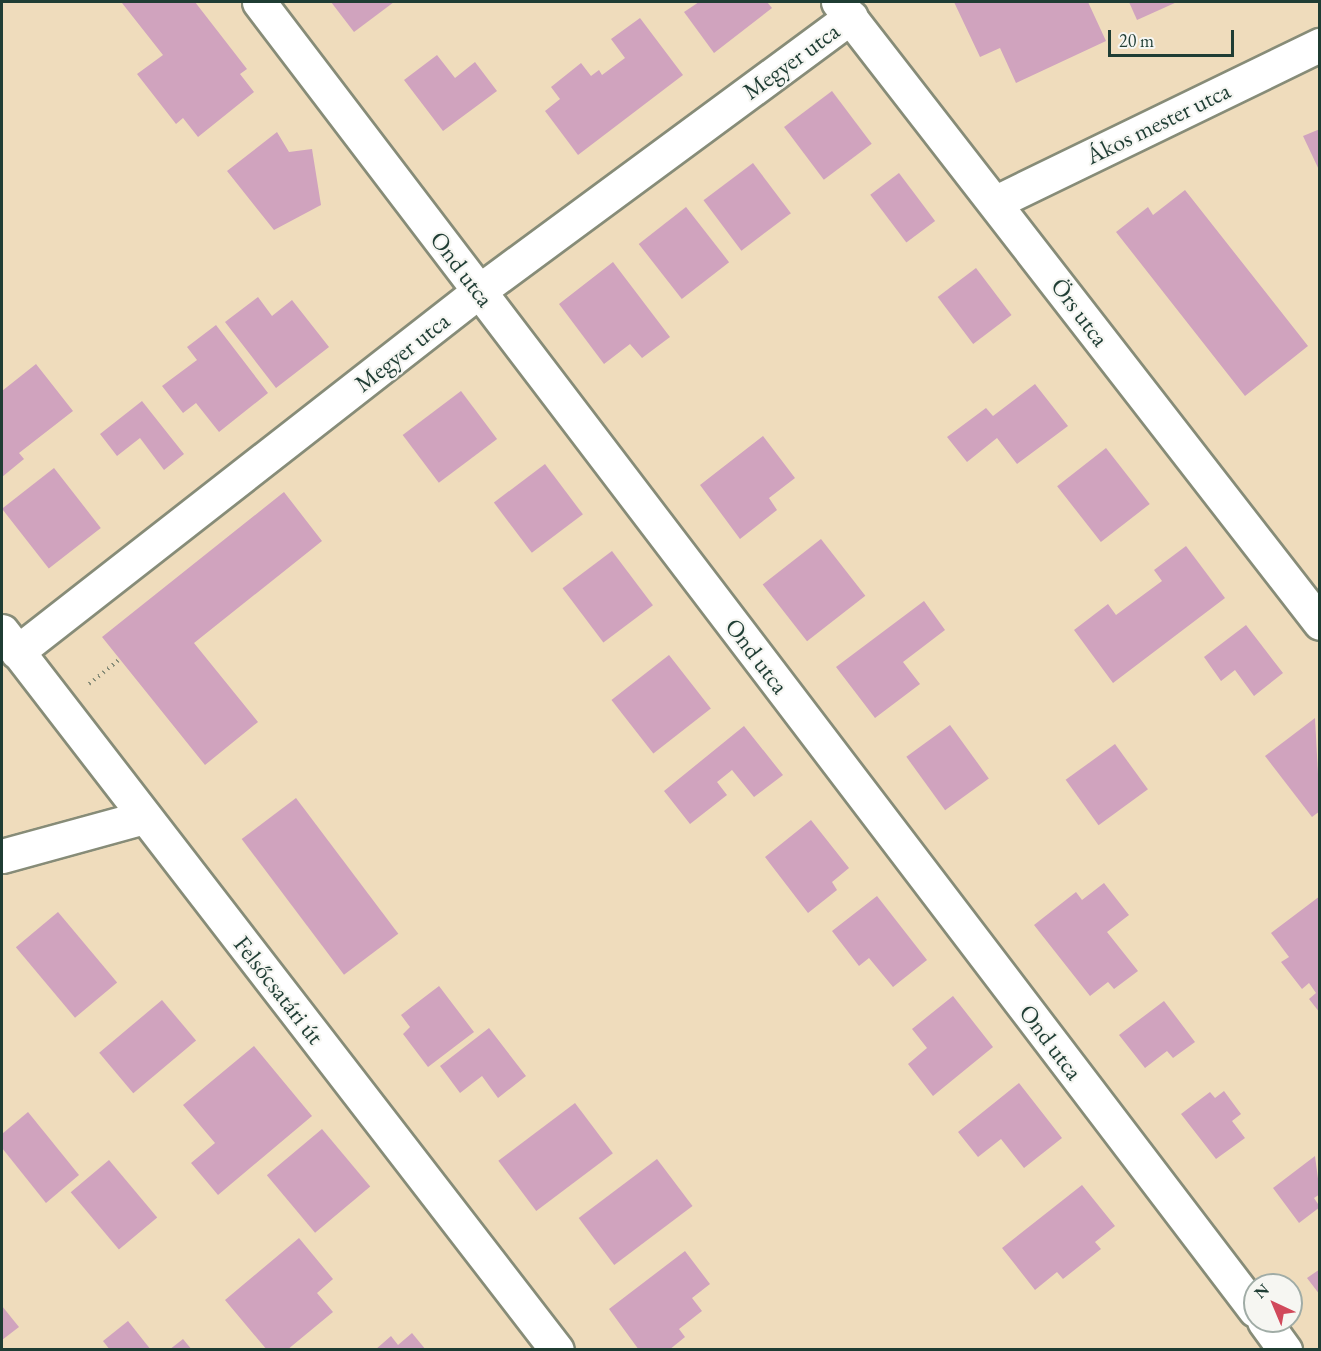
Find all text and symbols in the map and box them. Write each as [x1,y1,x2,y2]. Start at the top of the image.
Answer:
street label: Megyer utca [737,16,845,106]
scale bar [1111,18,1237,56]
text: 20 m [1119,29,1154,52]
street label: Ákos mester utca [1081,76,1235,170]
street label: Ond utca [424,226,500,312]
street label: Örs utca [1045,272,1115,352]
street label: Megyer utca [349,306,455,398]
street label: Ond utca [719,613,795,699]
street label: Felsőcsatári út [228,930,330,1050]
street label: Ond utca [1013,999,1089,1085]
north arrow [1243,1273,1303,1333]
text: N [1250,1279,1273,1303]

